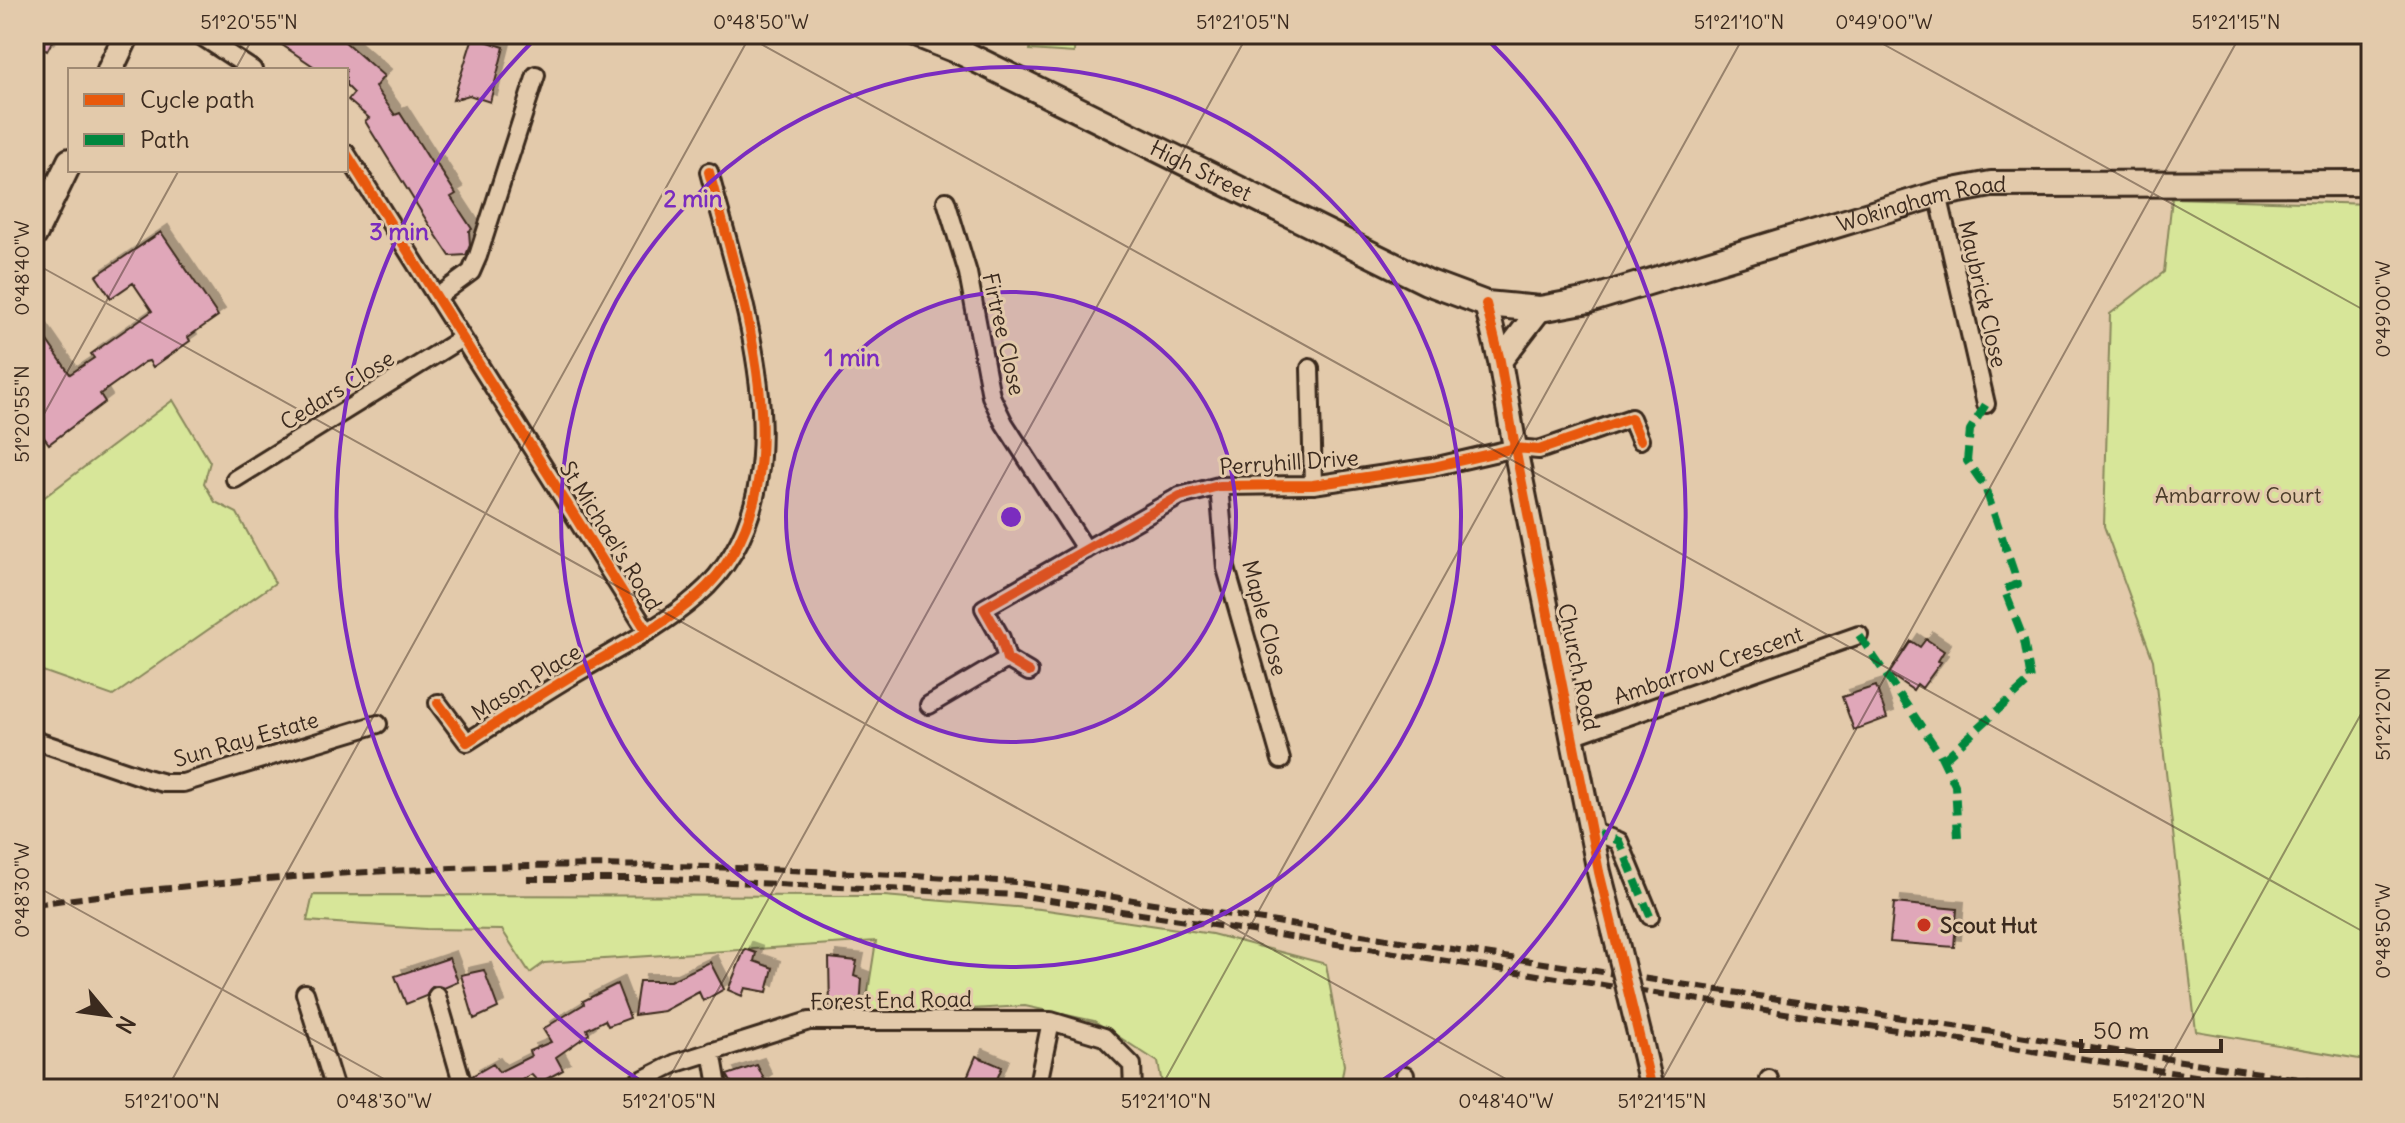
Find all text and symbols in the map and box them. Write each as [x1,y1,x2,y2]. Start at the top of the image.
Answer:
text: 51°20'55"N [200,9,298,34]
text: 0°48'50"W [713,9,809,34]
text: 51°21'05"N [1196,9,1290,34]
text: 51°21'10"N [1694,9,1784,34]
text: 0°49'00"W [1835,9,1933,34]
text: 51°21'15"N [2192,9,2280,34]
legend [68,68,348,172]
text: Cycle path [140,84,255,114]
text: Path [140,124,190,154]
street label: High Street [1146,134,1256,207]
street label: Wokingham Road [1833,170,2006,238]
text: 2 min [663,183,723,213]
text: 3 min [369,216,429,246]
street label: Maybrick Close [1952,218,2014,370]
text: 0°48'40"W [9,220,34,316]
text: 0°49'00"W [2370,260,2395,358]
street label: Firtree Close [976,270,1032,398]
text: 1 min [824,342,880,372]
street label: Cedars Close [275,344,399,436]
text: 51°20'55"N [9,365,34,463]
street label: Perryhill Drive [1218,443,1360,481]
street label: St Michael's Road [554,456,668,616]
park label: Ambarrow Court [2155,481,2321,509]
centre of rings [997,503,1025,531]
street label: Maple Close [1236,557,1294,679]
street label: Church Road [1552,601,1606,733]
street label: Ambarrow Crescent [1610,620,1806,710]
street label: Mason Place [466,637,586,727]
text: 51°21'20"N [2370,667,2395,761]
street label: Sun Ray Estate [170,705,322,773]
text: 0°48'30"W [9,842,34,938]
text: 0°48'50"W [2370,883,2395,979]
place label: Scout Hut [1940,911,2038,939]
marker: Scout Hut [1915,916,1933,934]
north arrow [68,975,148,1055]
street label: Forest End Road [810,985,972,1015]
scale bar [2081,1003,2221,1053]
text: N [110,1011,141,1038]
text: 50 m [2093,1015,2149,1045]
text: 51°21'00"N [124,1088,220,1113]
text: 0°48'30"W [336,1088,432,1113]
text: 51°21'05"N [622,1088,716,1113]
text: 51°21'10"N [1121,1088,1211,1113]
text: 0°48'40"W [1458,1088,1554,1113]
text: 51°21'15"N [1618,1088,1706,1113]
text: 51°21'20"N [2112,1088,2206,1113]

